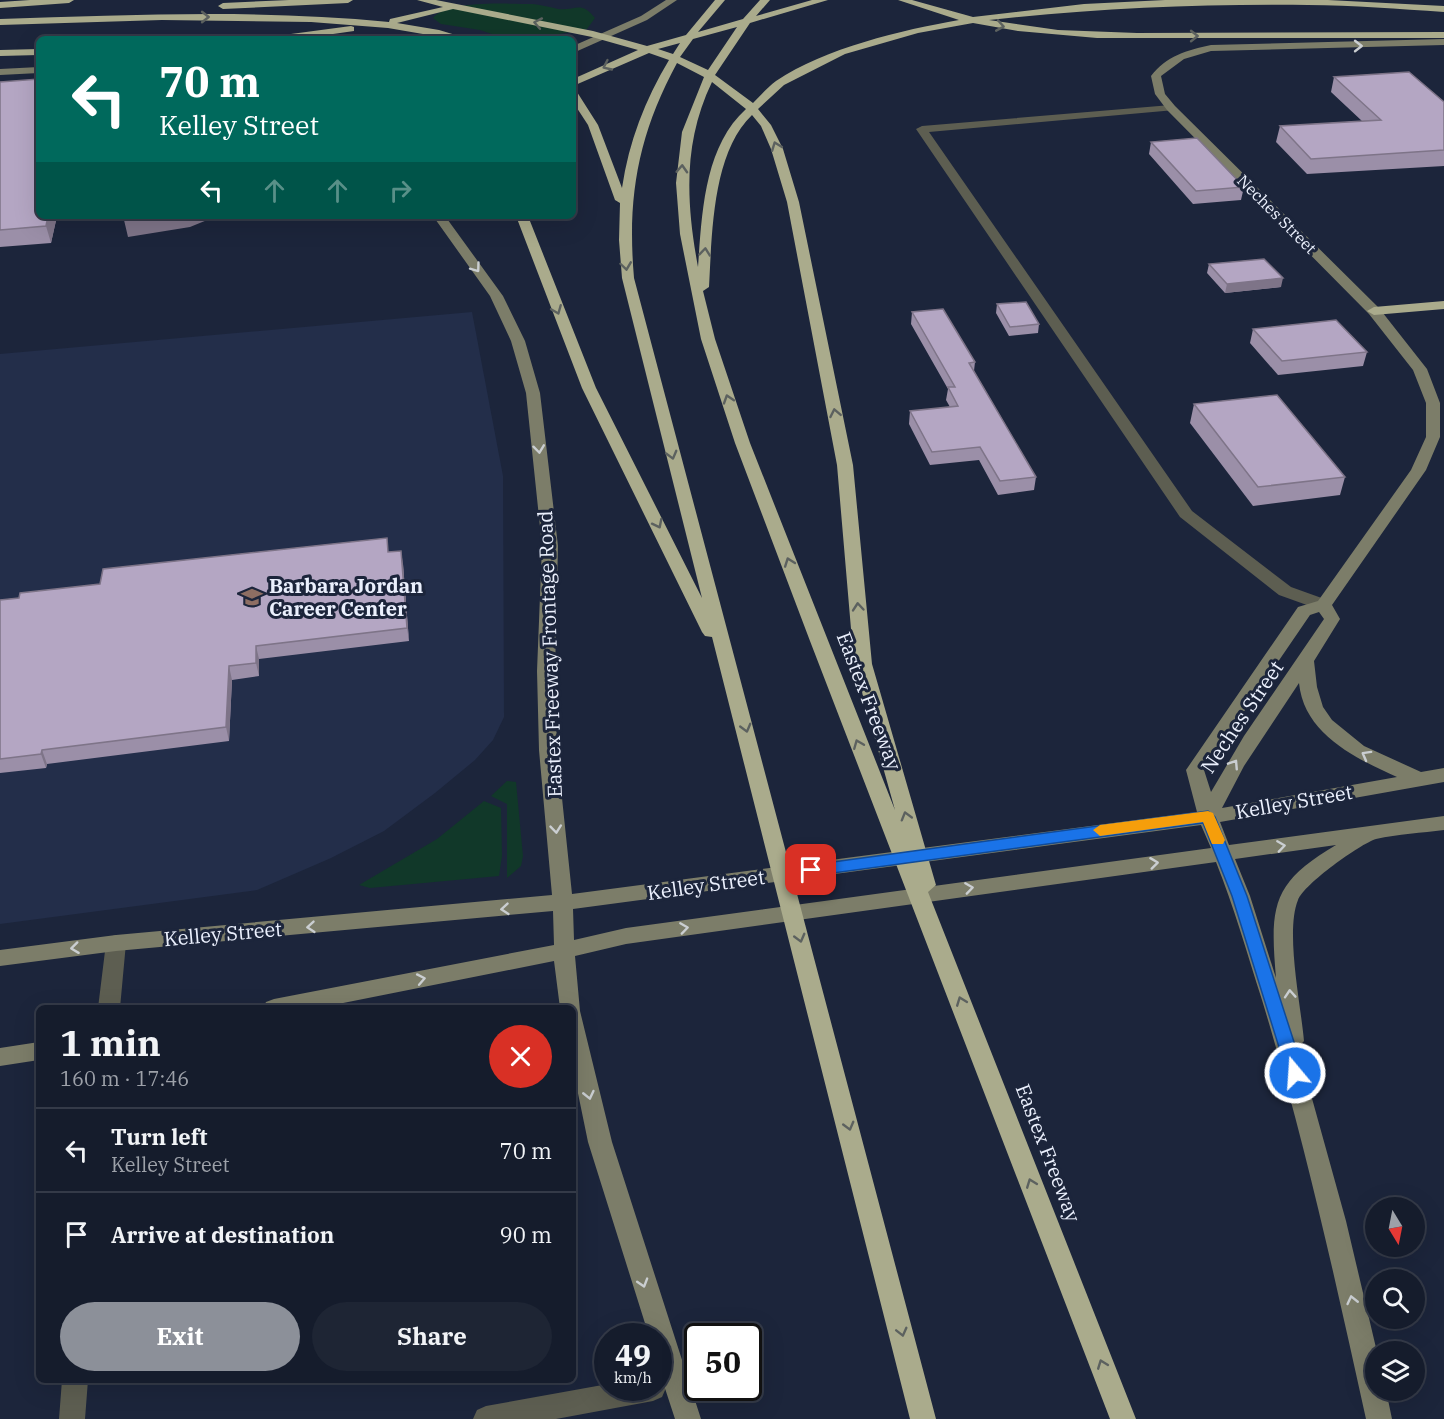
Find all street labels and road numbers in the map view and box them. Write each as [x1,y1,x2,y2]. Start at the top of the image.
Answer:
street label: Neches Street [1233,170,1321,258]
street label: Eastex Freeway Frontage Road [531,510,568,798]
street label: Eastex Freeway [831,628,908,774]
street label: Neches Street [1194,655,1289,778]
street label: Kelley Street [1233,778,1355,825]
street label: Kelley Street [645,863,766,906]
street label: Kelley Street [163,915,283,952]
street label: Eastex Freeway [1010,1080,1087,1226]

